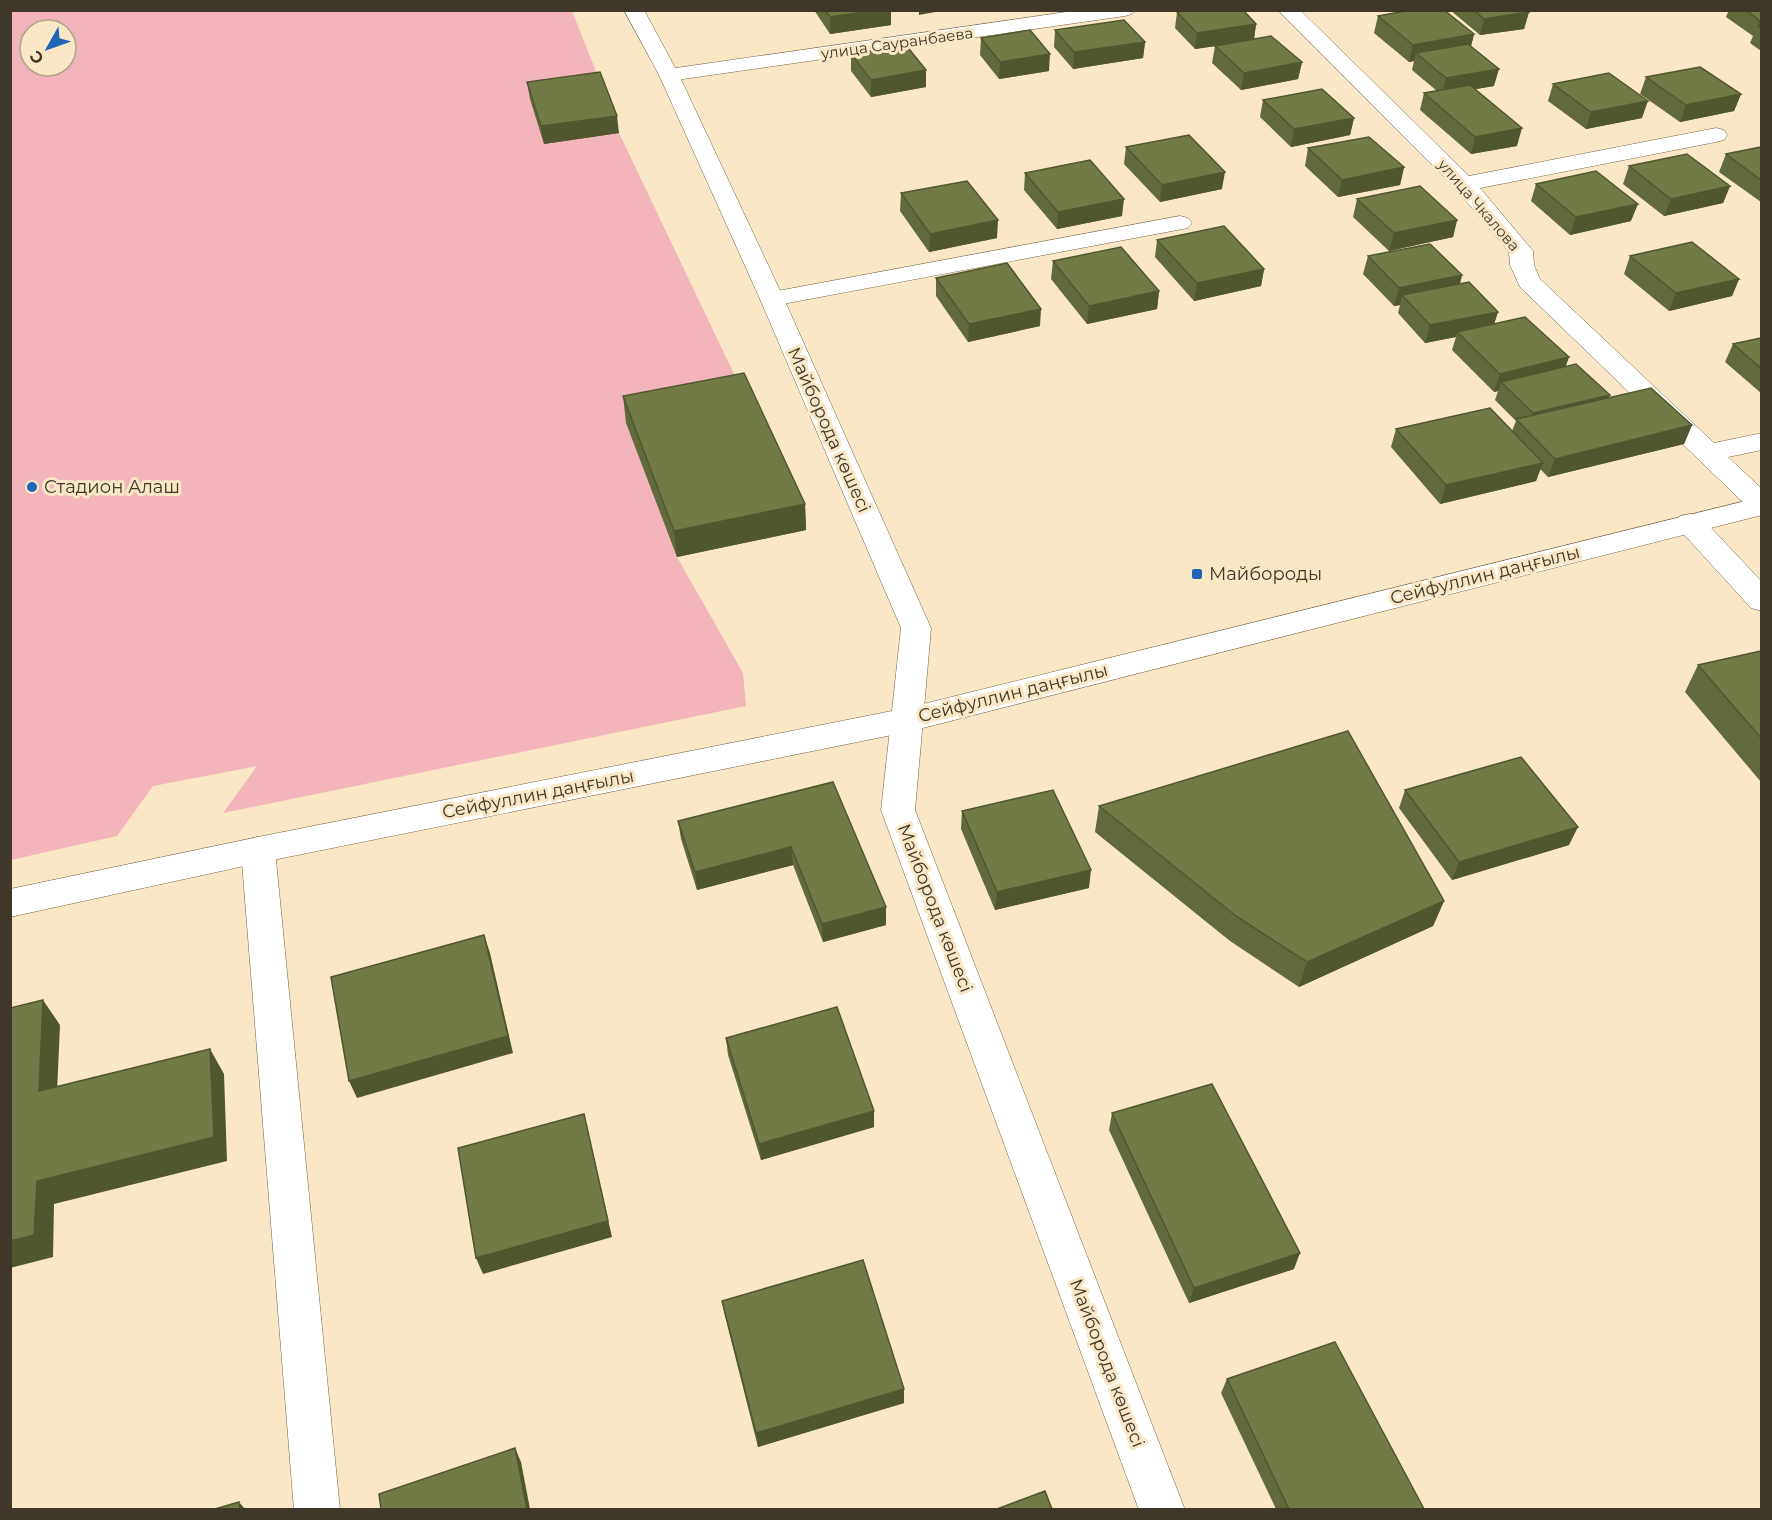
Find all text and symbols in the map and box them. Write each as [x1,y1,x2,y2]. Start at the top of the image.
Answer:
north arrow [18,18,78,78]
street label: улица Сауранбаева [819,23,974,63]
text: С [26,46,48,68]
street label: улица Чкалова [1433,154,1524,255]
street label: Майборода көшесі [783,344,875,516]
place label: Стадион Алаш [44,476,180,498]
marker: Стадион Алаш [25,480,39,494]
street label: Сейфуллин даңғылы [1388,541,1582,609]
place label: Майбороды [1209,563,1322,585]
marker: Майбороды [1190,567,1204,581]
street label: Сейфуллин даңғылы [916,659,1110,727]
street label: Сейфуллин даңғылы [440,765,636,823]
street label: Майборода көшесі [893,821,977,995]
street label: Майборода көшесі [1065,1276,1149,1450]

